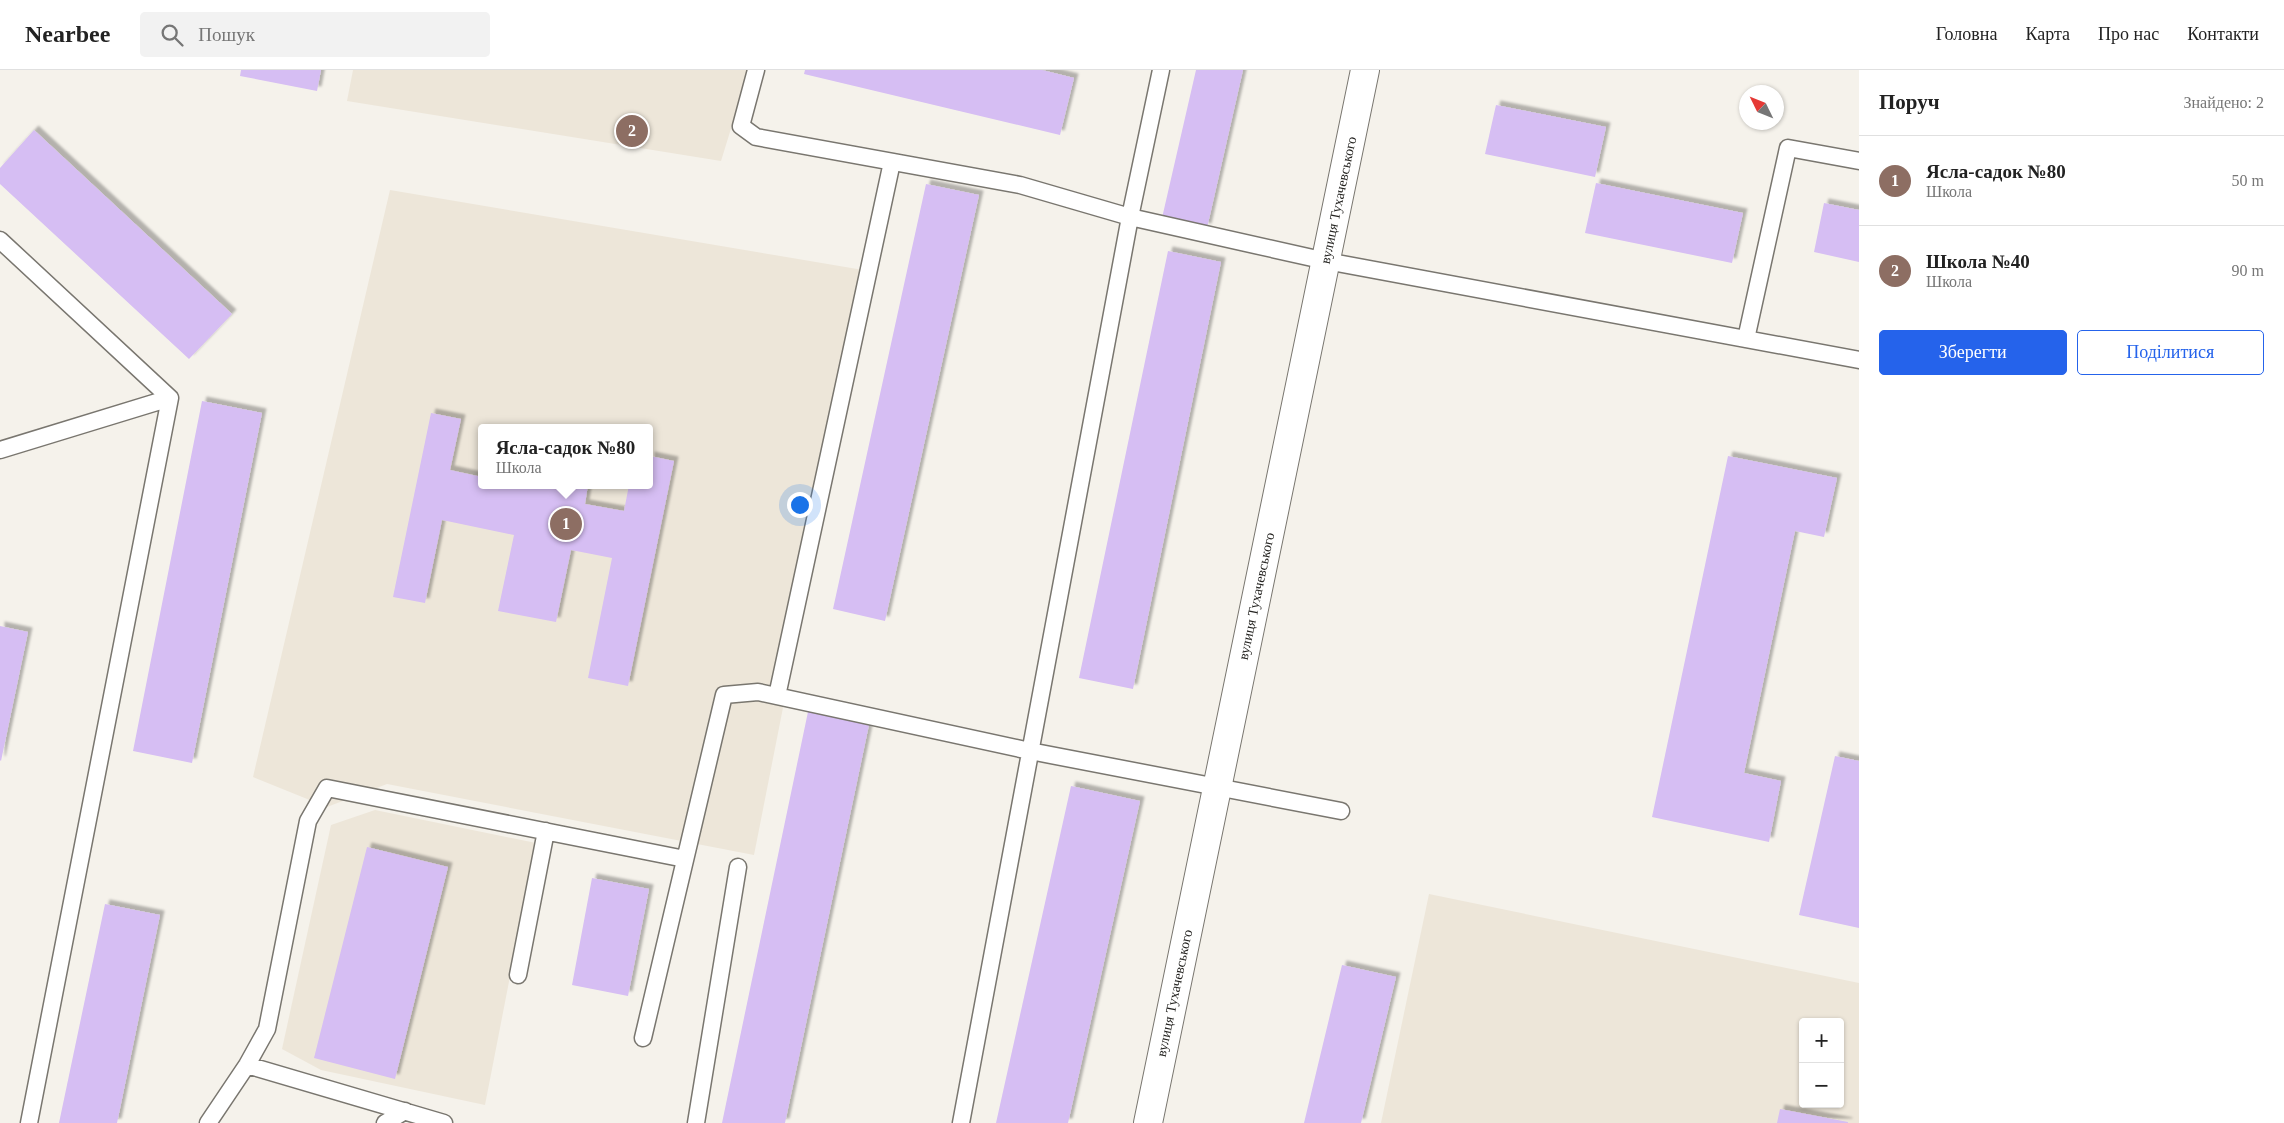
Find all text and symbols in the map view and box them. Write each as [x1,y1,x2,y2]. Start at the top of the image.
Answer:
search box [140,12,490,57]
text: Nearbee [25,21,110,47]
icon: search [158,21,186,49]
text: Пошук [198,24,255,45]
text: Головна [1936,24,1997,44]
text: Карта [2025,24,2070,44]
text: Про нас [2098,24,2159,44]
text: Контакти [2187,24,2259,44]
north arrow [1739,85,1784,130]
text: Поруч [1879,90,1940,114]
text: Знайдено: 2 [2184,94,2264,111]
pin: 2 [616,112,648,150]
street label: вулиця Тухачевського [1318,135,1359,265]
text: Ясла-садок №80 [1926,161,2066,182]
text: 1 [1891,172,1899,189]
text: 50 m [2232,172,2264,189]
text: Школа [1926,183,1972,200]
text: Школа №40 [1926,251,2030,272]
text: 2 [1891,262,1899,279]
text: 90 m [2232,262,2264,279]
text: Школа [1926,273,1972,290]
button: Зберегти [1879,330,2067,375]
button: Поділитися [2077,330,2264,375]
popup [478,424,653,489]
text: Ясла-садок №80 [496,437,635,458]
text: Школа [496,459,542,476]
your location [787,492,813,518]
pin: 1 [550,505,582,543]
street label: вулиця Тухачевського [1236,531,1277,661]
street label: вулиця Тухачевського [1154,928,1195,1058]
map controls [1799,1018,1844,1108]
button: + [1799,1018,1844,1063]
button: − [1799,1063,1844,1108]

